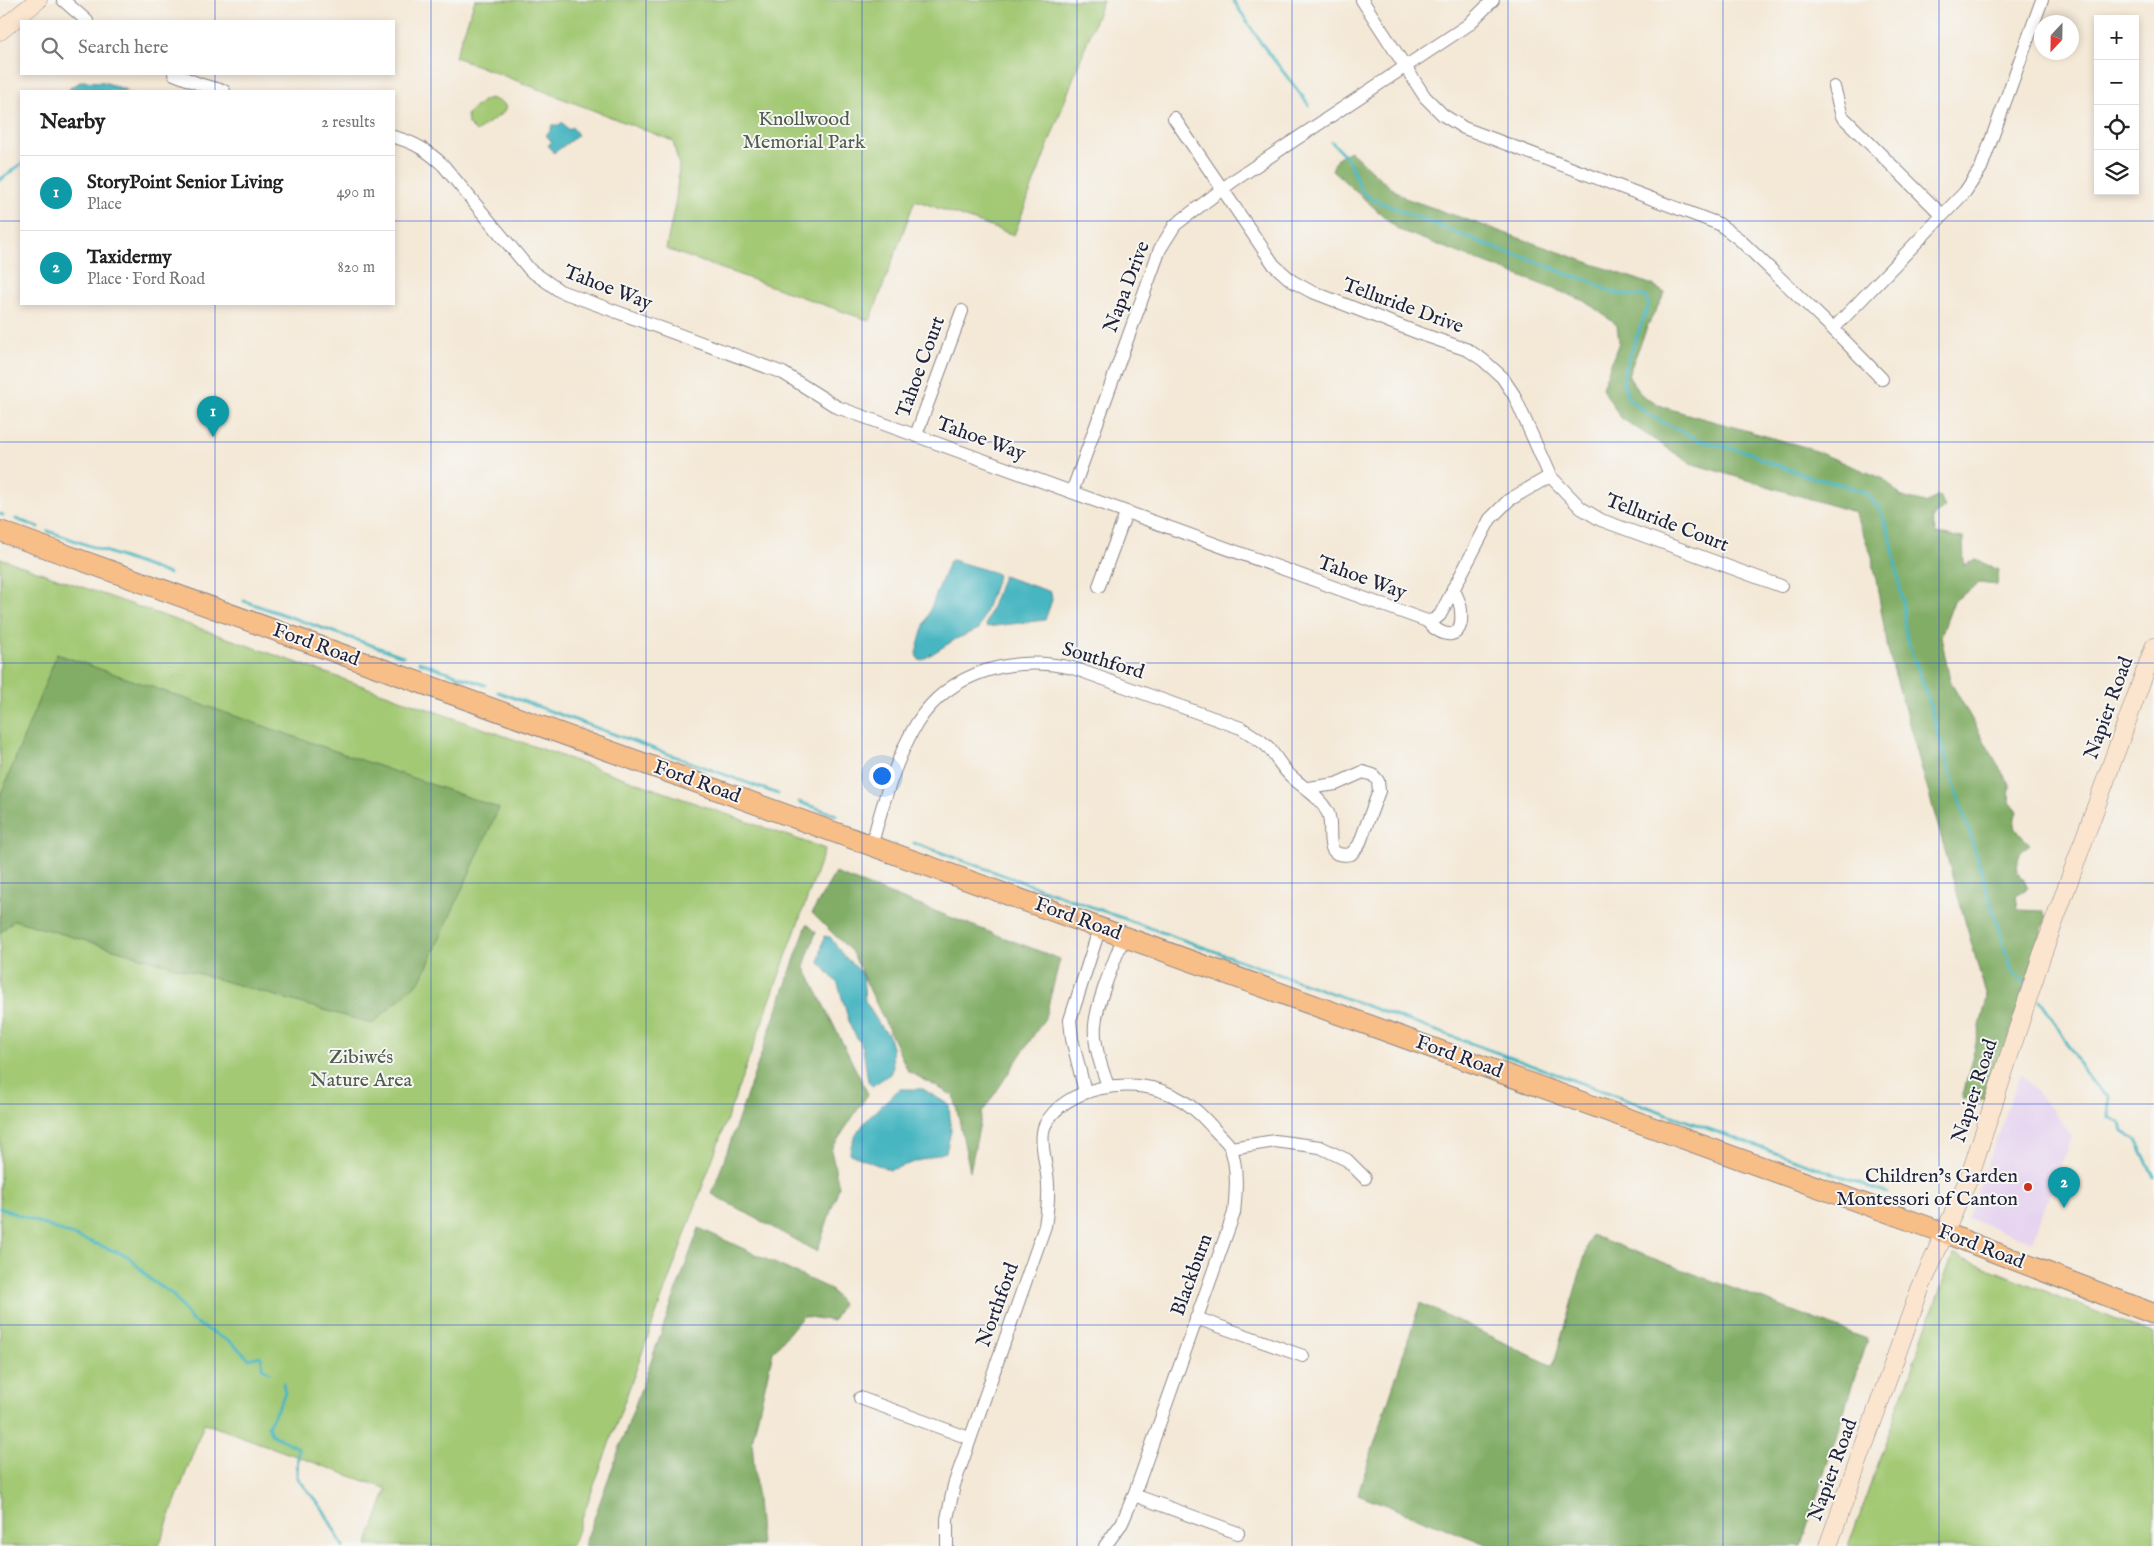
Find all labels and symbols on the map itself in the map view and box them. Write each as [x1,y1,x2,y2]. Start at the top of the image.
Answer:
north arrow [2034,15,2079,60]
park label: Knollwood Memorial Park [742,107,866,155]
street label: Napa Drive [1098,238,1156,336]
street label: Tahoe Way [560,260,656,316]
street label: Telluride Drive [1339,273,1467,339]
street label: Tahoe Court [891,313,951,421]
pin: 1 [197,396,229,437]
street label: Tahoe Way [933,411,1029,467]
street label: Telluride Court [1602,488,1732,558]
street label: Tahoe Way [1314,550,1410,606]
street label: Ford Road [269,618,363,672]
street label: Southford [1059,637,1147,685]
street label: Napier Road [2079,653,2139,763]
street label: Ford Road [650,755,744,809]
your location [869,763,895,789]
street label: Ford Road [1031,892,1125,946]
street label: Ford Road [1412,1030,1506,1084]
street label: Napier Road [1946,1036,2004,1146]
park label: Zibiwés Nature Area [310,1045,412,1093]
place label: Children’s Garden Montessori of Canton [1836,1164,2018,1212]
pin: 2 [2048,1167,2080,1208]
marker: Children’s Garden Montessori of Canton [2022,1181,2034,1193]
street label: Ford Road [1934,1219,2028,1275]
street label: Blackburn [1166,1230,1219,1319]
street label: Northford [971,1259,1025,1351]
street label: Napier Road [1803,1415,1863,1525]

